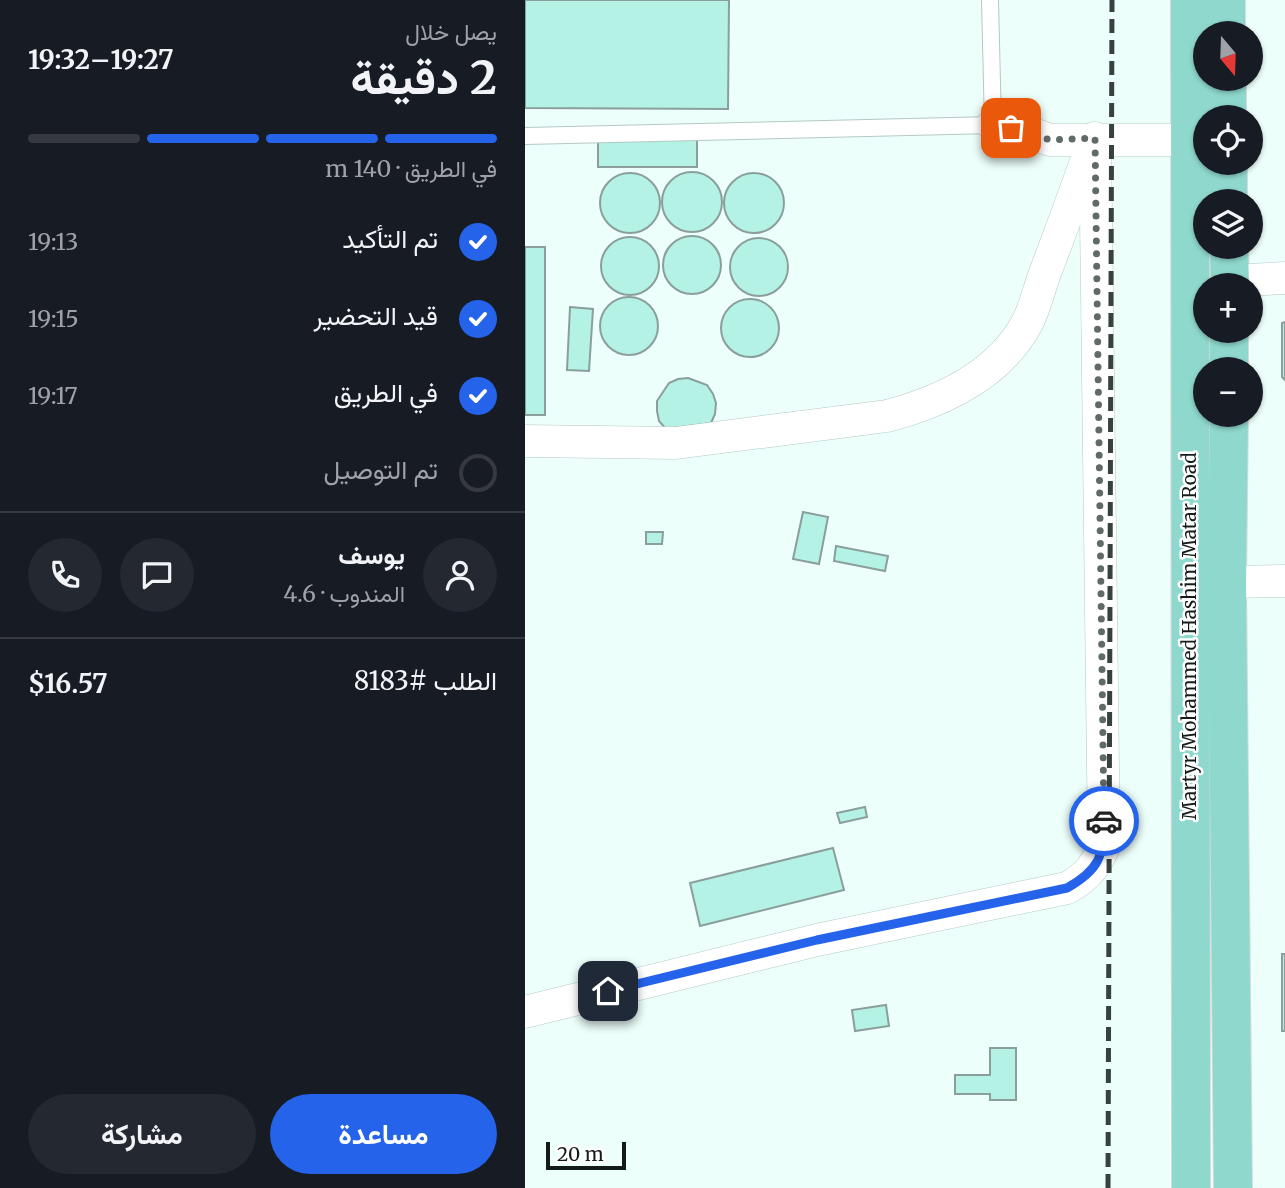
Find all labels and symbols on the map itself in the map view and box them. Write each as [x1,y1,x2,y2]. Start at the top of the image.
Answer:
north arrow [1193,21,1263,91]
pin [981,98,1041,158]
street label: Martyr Mohammed Hashim Matar Road [1177,452,1201,820]
courier [1069,786,1139,856]
pin [578,961,638,1021]
scale bar [546,1139,627,1171]

